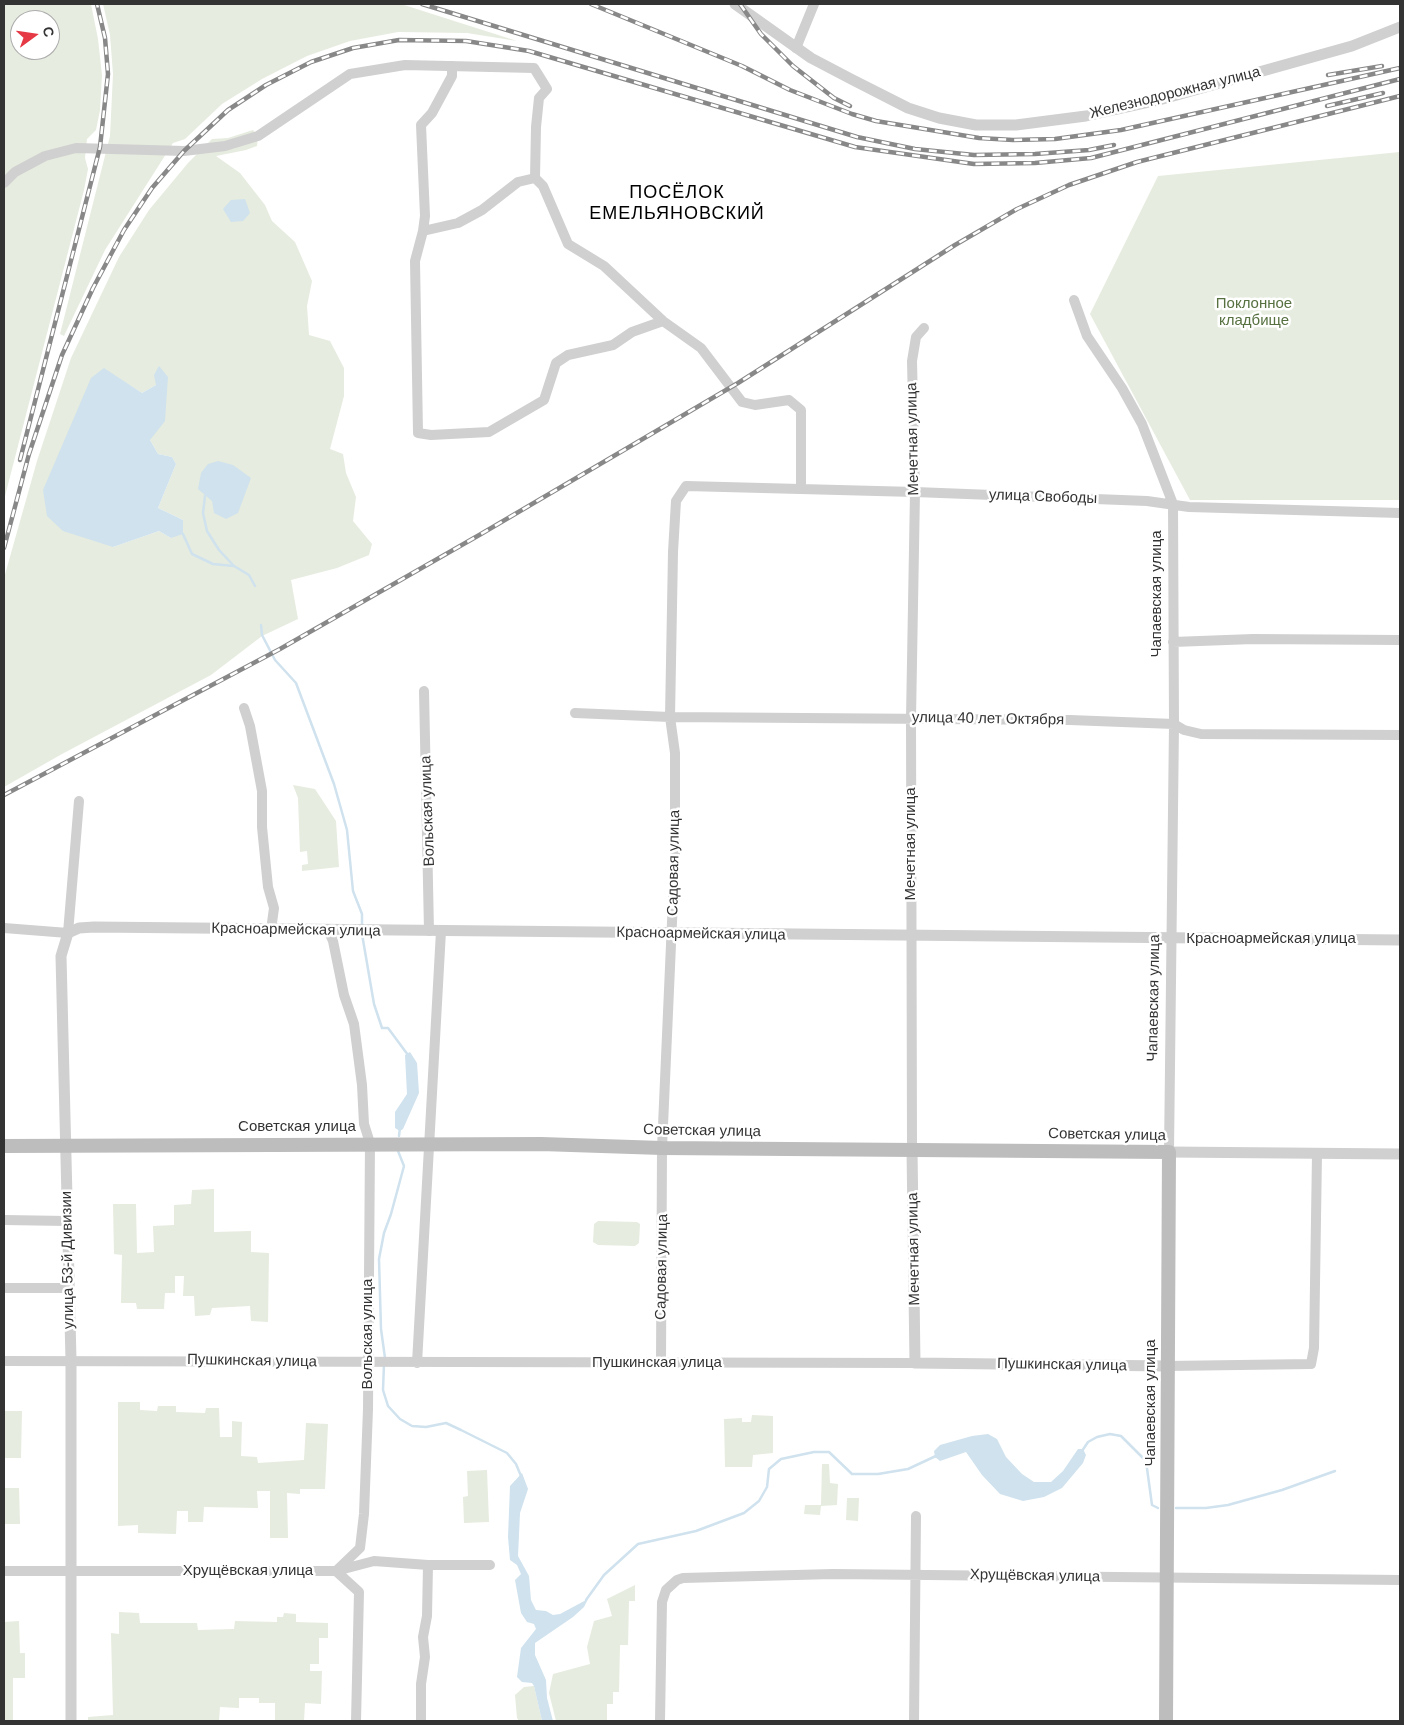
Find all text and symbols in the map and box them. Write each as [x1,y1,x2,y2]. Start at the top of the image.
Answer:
north arrow [10,10,60,60]
text: С [40,25,58,38]
street label: Железнодорожная улица [1088,63,1262,123]
district label: ПОСЁЛОК ЕМЕЛЬЯНОВСКИЙ [588,182,766,224]
park label: Поклонное кладбище [1216,295,1292,330]
street label: Мечетная улица [903,382,923,496]
street label: улица Свободы [988,486,1098,508]
street label: Чапаевская улица [1148,530,1166,658]
street label: улица 40 лет Октября [912,709,1064,729]
street label: Вольская улица [417,755,439,867]
street label: Мечетная улица [902,787,920,901]
street label: Садовая улица [664,810,684,916]
street label: Красноармейская улица [211,920,381,940]
street label: Красноармейская улица [616,924,786,944]
street label: Красноармейская улица [1186,930,1356,948]
street label: Чапаевская улица [1144,934,1164,1062]
street label: Советская улица [238,1118,356,1136]
street label: Советская улица [643,1121,761,1141]
street label: Советская улица [1048,1125,1166,1145]
street label: улица 53-й Дивизии [58,1191,78,1329]
street label: Мечетная улица [904,1192,924,1306]
street label: Садовая улица [652,1214,672,1320]
street label: Вольская улица [359,1279,377,1389]
street label: Чапаевская улица [1142,1339,1160,1467]
street label: Пушкинская улица [187,1351,317,1371]
street label: Пушкинская улица [592,1354,722,1372]
street label: Пушкинская улица [997,1355,1127,1375]
street label: Хрущёвская улица [183,1562,313,1580]
street label: Хрущёвская улица [970,1566,1100,1586]

